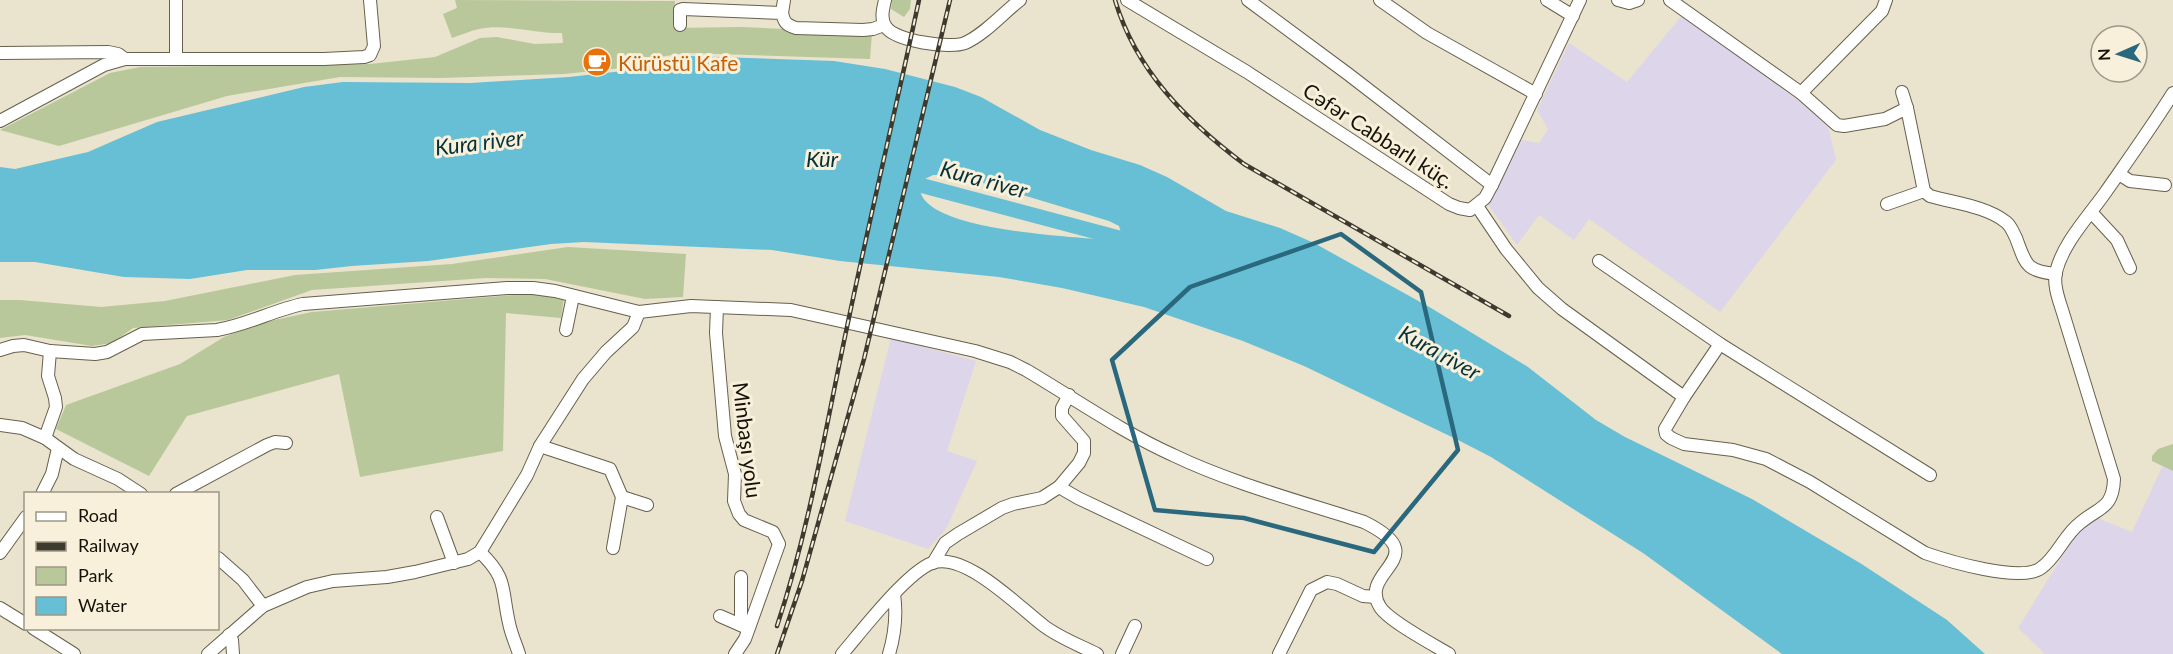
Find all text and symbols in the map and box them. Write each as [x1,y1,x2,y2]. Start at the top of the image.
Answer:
north arrow [2089,24,2149,84]
cafe icon: Kürüstü Kafe [581,46,613,78]
text: N [2094,48,2113,61]
place label: Kürüstü Kafe [618,50,738,75]
street label: Cəfər Cabbarlı küç. [1299,77,1459,193]
water label: Kura river [433,123,525,161]
water label: Kür [806,145,839,172]
water label: Kura river [938,154,1031,204]
water label: Kura river [1395,319,1486,386]
street label: Minbaşı yolu [728,381,768,499]
legend [24,492,219,630]
text: Road [78,504,118,526]
text: Railway [78,534,139,556]
text: Park [78,564,114,586]
text: Water [78,594,127,616]

